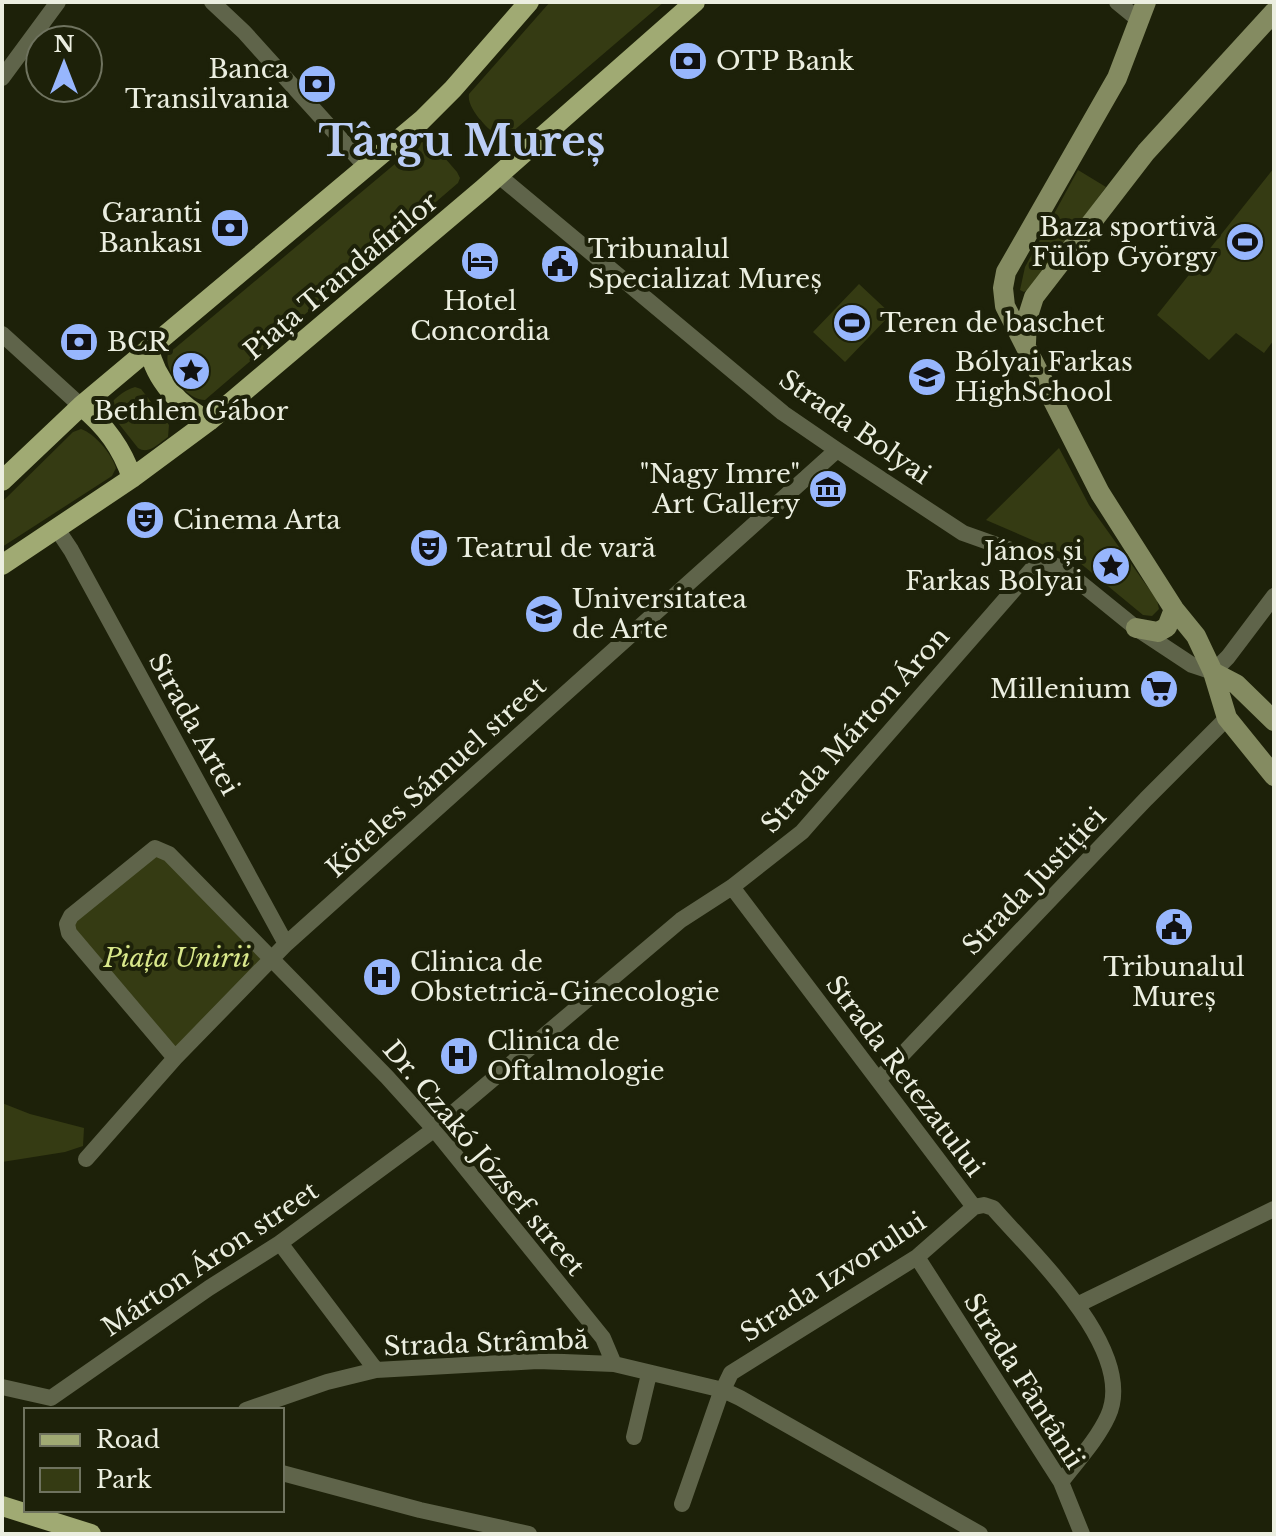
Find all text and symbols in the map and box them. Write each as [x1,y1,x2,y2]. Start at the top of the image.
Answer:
north arrow [24,24,104,104]
text: N [54,31,75,58]
bank icon: OTP Bank [667,40,709,82]
place label: OTP Bank [716,45,854,77]
place label: Banca Transilvania [125,53,290,115]
bank icon: Banca Transilvania [296,63,338,105]
district label: Târgu Mureș [319,115,605,167]
street label: Piața Trandafirilor [237,185,445,367]
place label: Garanti Bankası [99,197,202,259]
bank icon: Garanti Bankası [209,207,251,249]
place label: Baza sportivă Fülöp György [1032,211,1218,273]
sports icon: Baza sportivă Fülöp György [1224,221,1266,263]
place label: Tribunalul Specializat Mureș [588,233,822,295]
hotel icon: Hotel Concordia [459,240,501,282]
public building icon: Tribunalul Specializat Mureș [539,243,581,285]
place label: Hotel Concordia [410,285,550,347]
sports icon: Teren de baschet [831,302,873,344]
place label: Teren de baschet [880,307,1105,339]
bank icon: BCR [58,321,100,363]
place label: BCR [107,326,170,358]
place label: Bólyai Farkas HighSchool [955,346,1133,408]
place icon: Bethlen Gábor [170,350,212,392]
school or university icon: Bólyai Farkas HighSchool [906,356,948,398]
street label: Strada Bolyai [773,363,937,491]
place label: Bethlen Gábor [94,395,289,427]
place label: "Nagy Imre" Art Gallery [640,458,800,520]
museum icon: "Nagy Imre" Art Gallery [807,468,849,510]
theatre icon: Cinema Arta [124,499,166,541]
place label: Cinema Arta [173,504,341,536]
theatre icon: Teatrul de vară [408,527,450,569]
place label: Teatrul de vară [457,532,657,564]
place label: János și Farkas Bolyai [905,535,1083,597]
place icon: János și Farkas Bolyai [1090,545,1132,587]
place label: Universitatea de Arte [572,583,747,645]
school or university icon: Universitatea de Arte [523,593,565,635]
street label: Strada Márton Áron [754,620,956,839]
street label: Strada Artei [142,647,246,801]
supermarket icon: Millenium [1138,668,1180,710]
street label: Köteles Sámuel street [320,670,553,884]
place label: Millenium [990,673,1131,705]
street label: Strada Justiției [956,801,1112,961]
public building icon: Tribunalul Mureș [1153,906,1195,948]
park label: Piața Unirii [102,942,251,974]
place label: Clinica de Obstetrică-Ginecologie [410,946,720,1008]
place label: Tribunalul Mureș [1103,951,1245,1013]
hospital icon: Clinica de Obstetrică-Ginecologie [361,956,403,998]
street label: Strada Retezatului [819,969,991,1183]
place label: Clinica de Oftalmologie [487,1025,665,1087]
street label: Dr. Czakó József street [376,1034,592,1282]
hospital icon: Clinica de Oftalmologie [438,1035,480,1077]
street label: Márton Áron street [96,1175,324,1343]
street label: Strada Izvorului [734,1205,932,1349]
street label: Strada Fântânii [957,1287,1091,1475]
street label: Strada Strâmbă [383,1323,590,1363]
legend [24,1408,284,1512]
text: Road [96,1425,160,1454]
text: Park [96,1465,152,1494]

